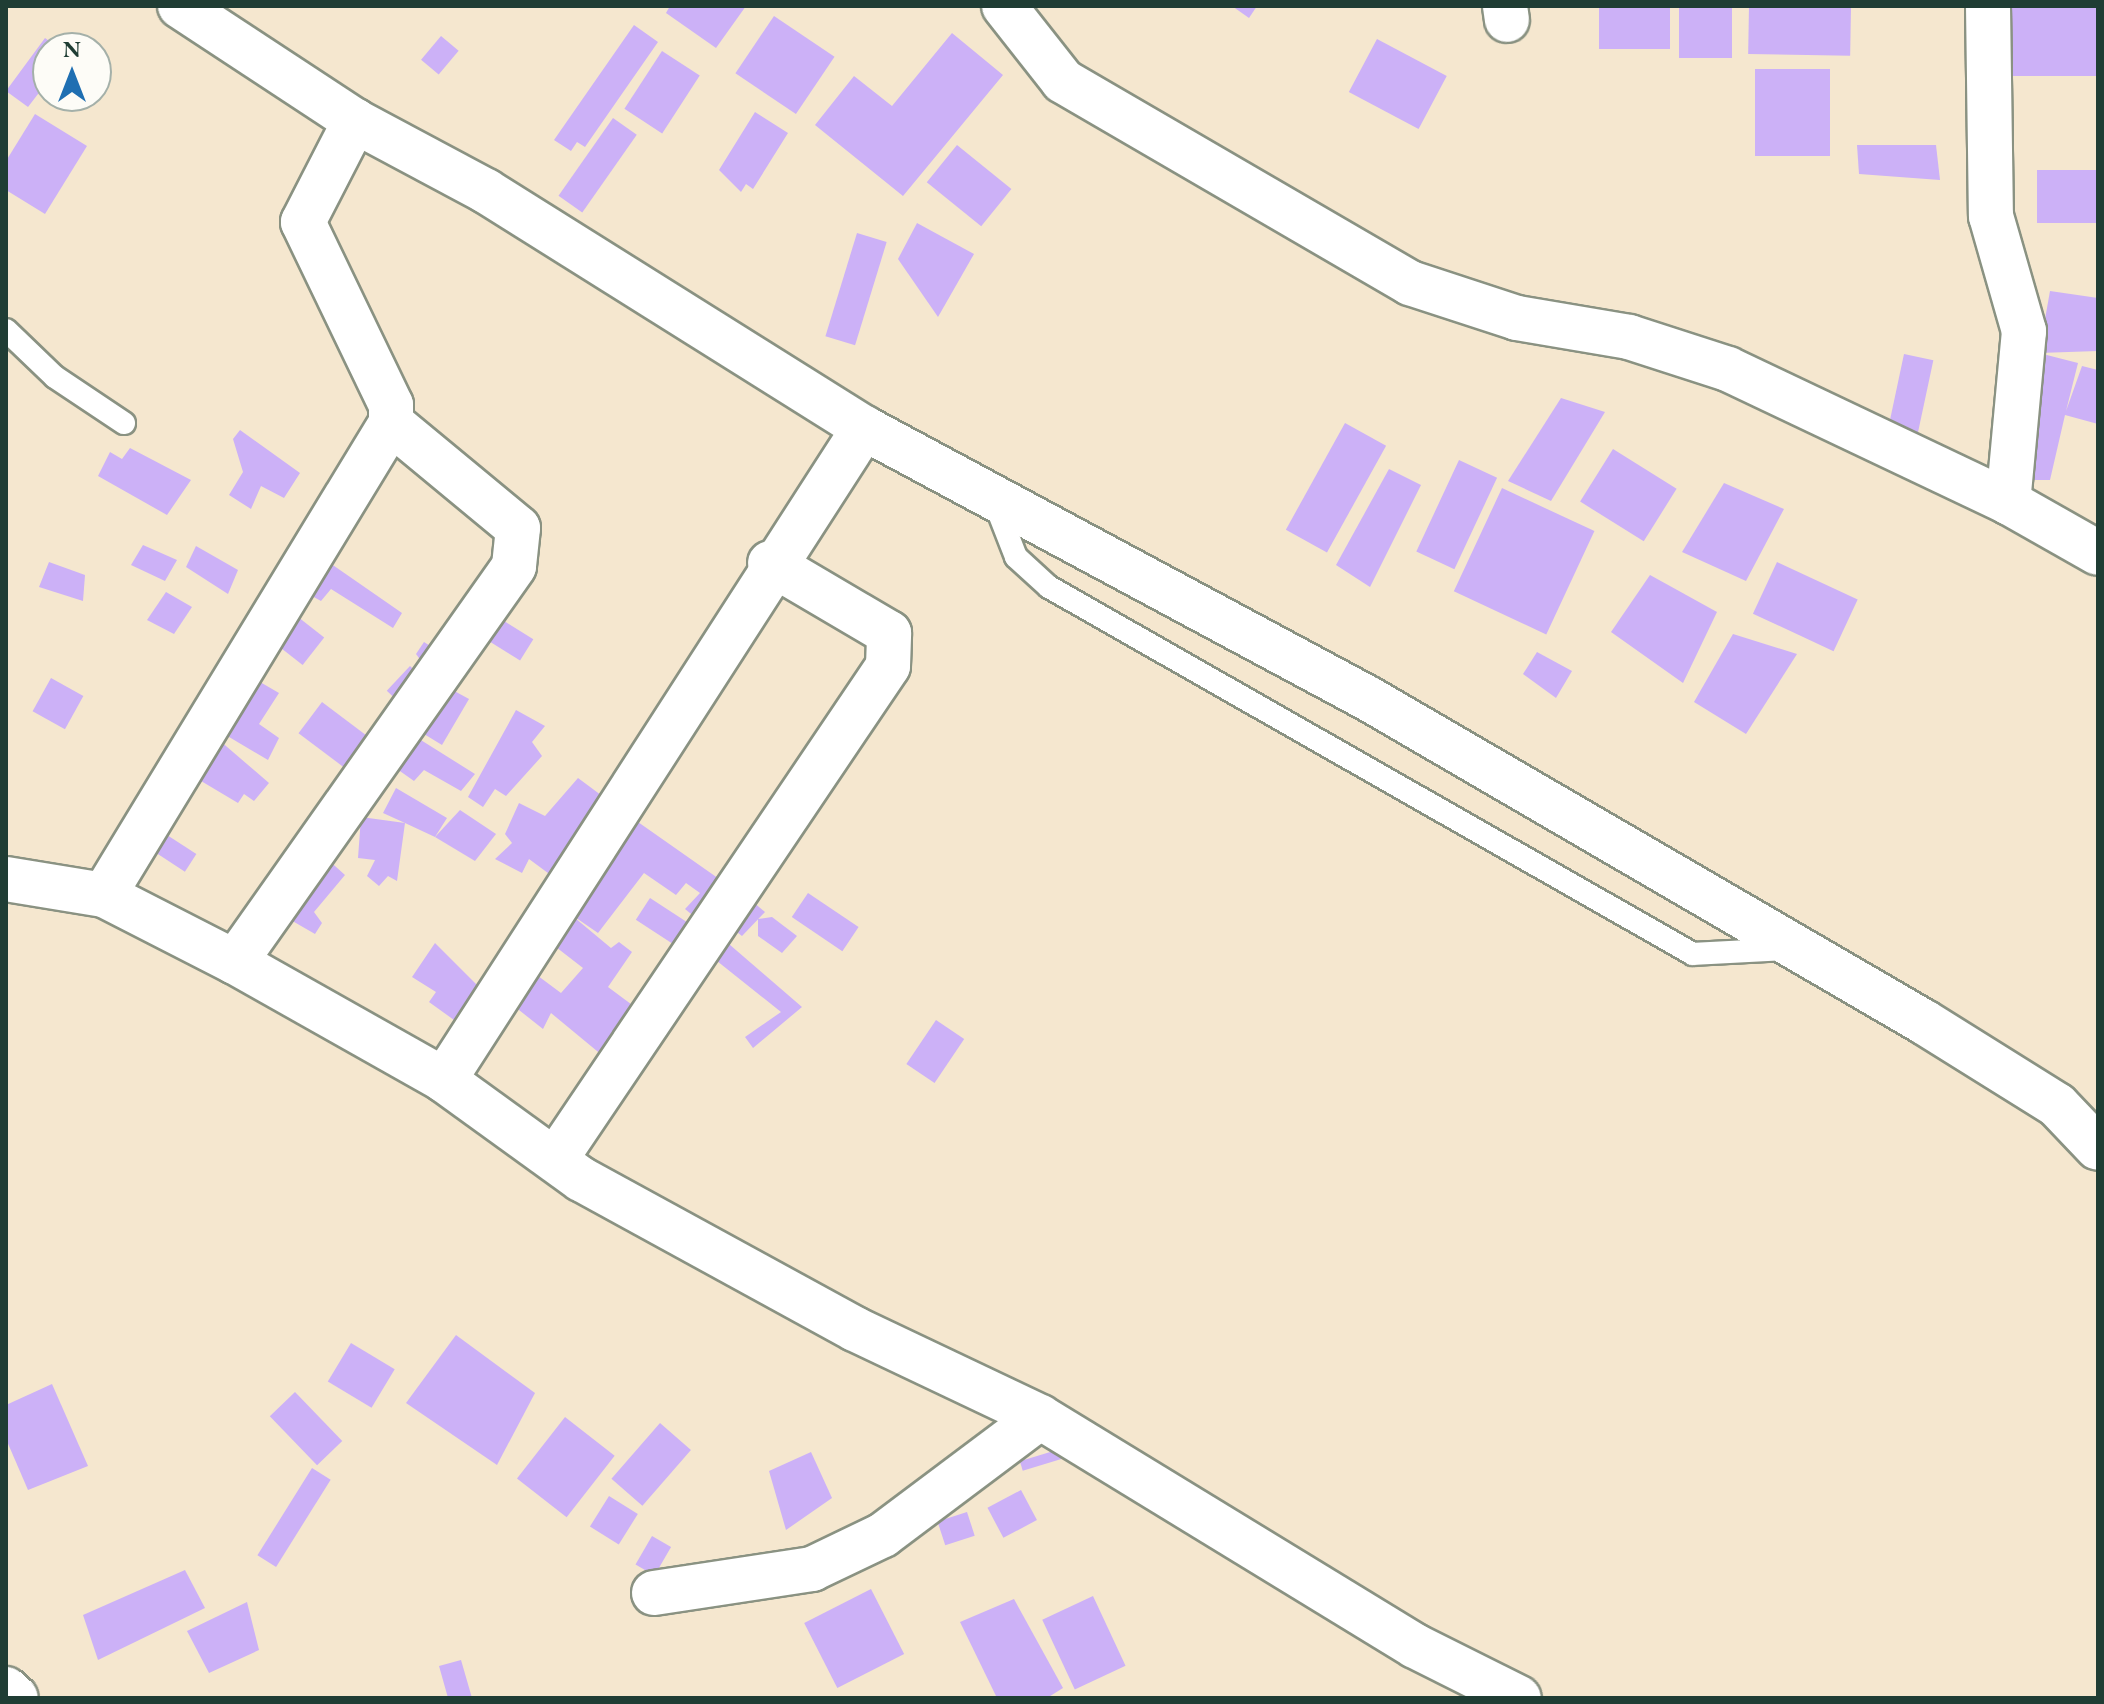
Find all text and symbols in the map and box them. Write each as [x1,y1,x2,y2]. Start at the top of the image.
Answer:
north arrow [32,32,112,112]
text: N [63,35,81,64]

